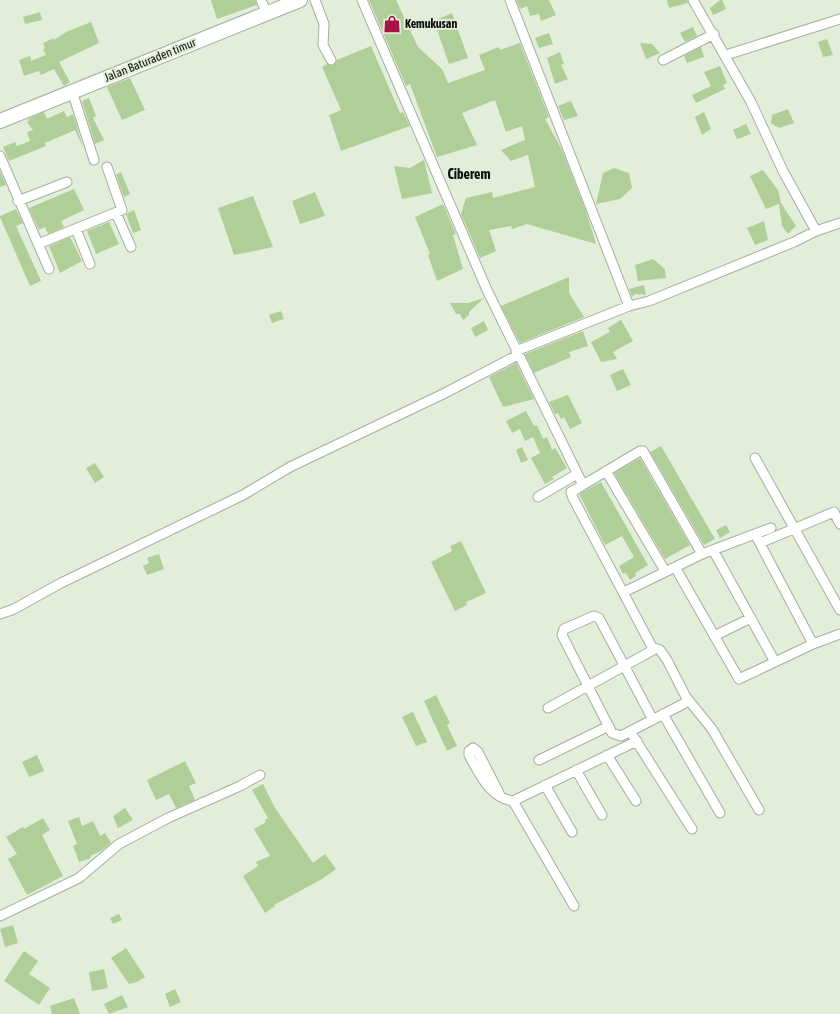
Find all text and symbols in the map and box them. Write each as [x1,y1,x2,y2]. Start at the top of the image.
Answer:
shop icon: Kemukusan [382,14,402,34]
place label: Kemukusan [405,17,457,31]
street label: Jalan Baturaden timur [102,35,198,85]
district label: Ciberem [447,166,491,182]

